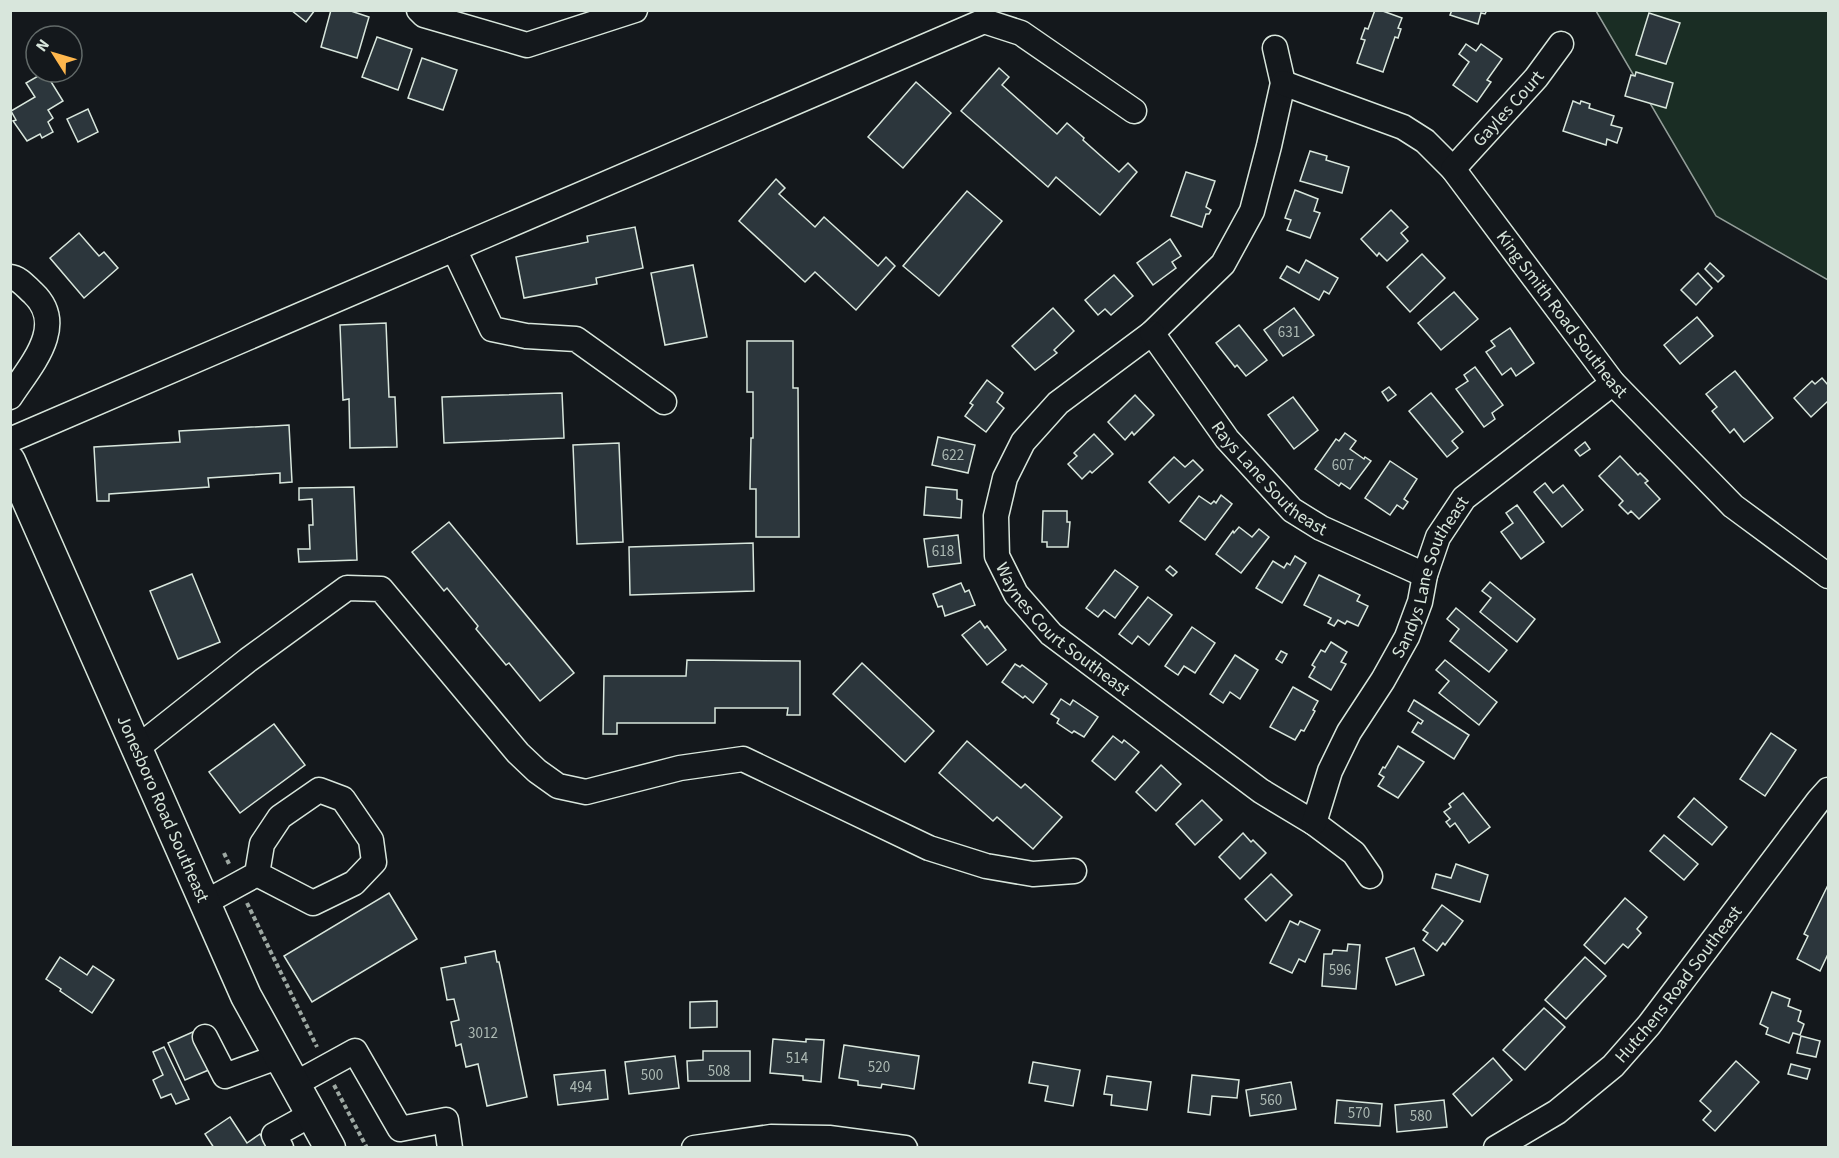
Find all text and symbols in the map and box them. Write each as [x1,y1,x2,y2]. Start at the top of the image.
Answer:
north arrow [24,24,84,84]
text: N [31,35,55,56]
street label: Gayles Court [1467,66,1550,152]
street label: King Smith Road Southeast [1490,225,1633,404]
house number: 631 [1278,322,1300,343]
street label: Rays Lane Southeast [1205,416,1331,542]
house number: 622 [942,445,964,466]
house number: 607 [1332,455,1354,476]
street label: Sandys Lane Southeast [1386,491,1475,663]
house number: 618 [932,541,954,562]
street label: Waynes Court Southeast [989,558,1135,702]
street label: Jonesboro Road Southeast [111,711,215,906]
street label: Hutchens Road Southeast [1609,900,1748,1069]
house number: 596 [1329,960,1351,981]
house number: 3012 [468,1023,498,1044]
house number: 514 [786,1048,809,1069]
house number: 520 [868,1057,890,1078]
house number: 508 [708,1061,730,1082]
house number: 500 [641,1065,663,1086]
house number: 494 [570,1077,593,1098]
house number: 560 [1260,1090,1282,1111]
house number: 570 [1348,1103,1370,1124]
house number: 580 [1410,1106,1432,1127]

